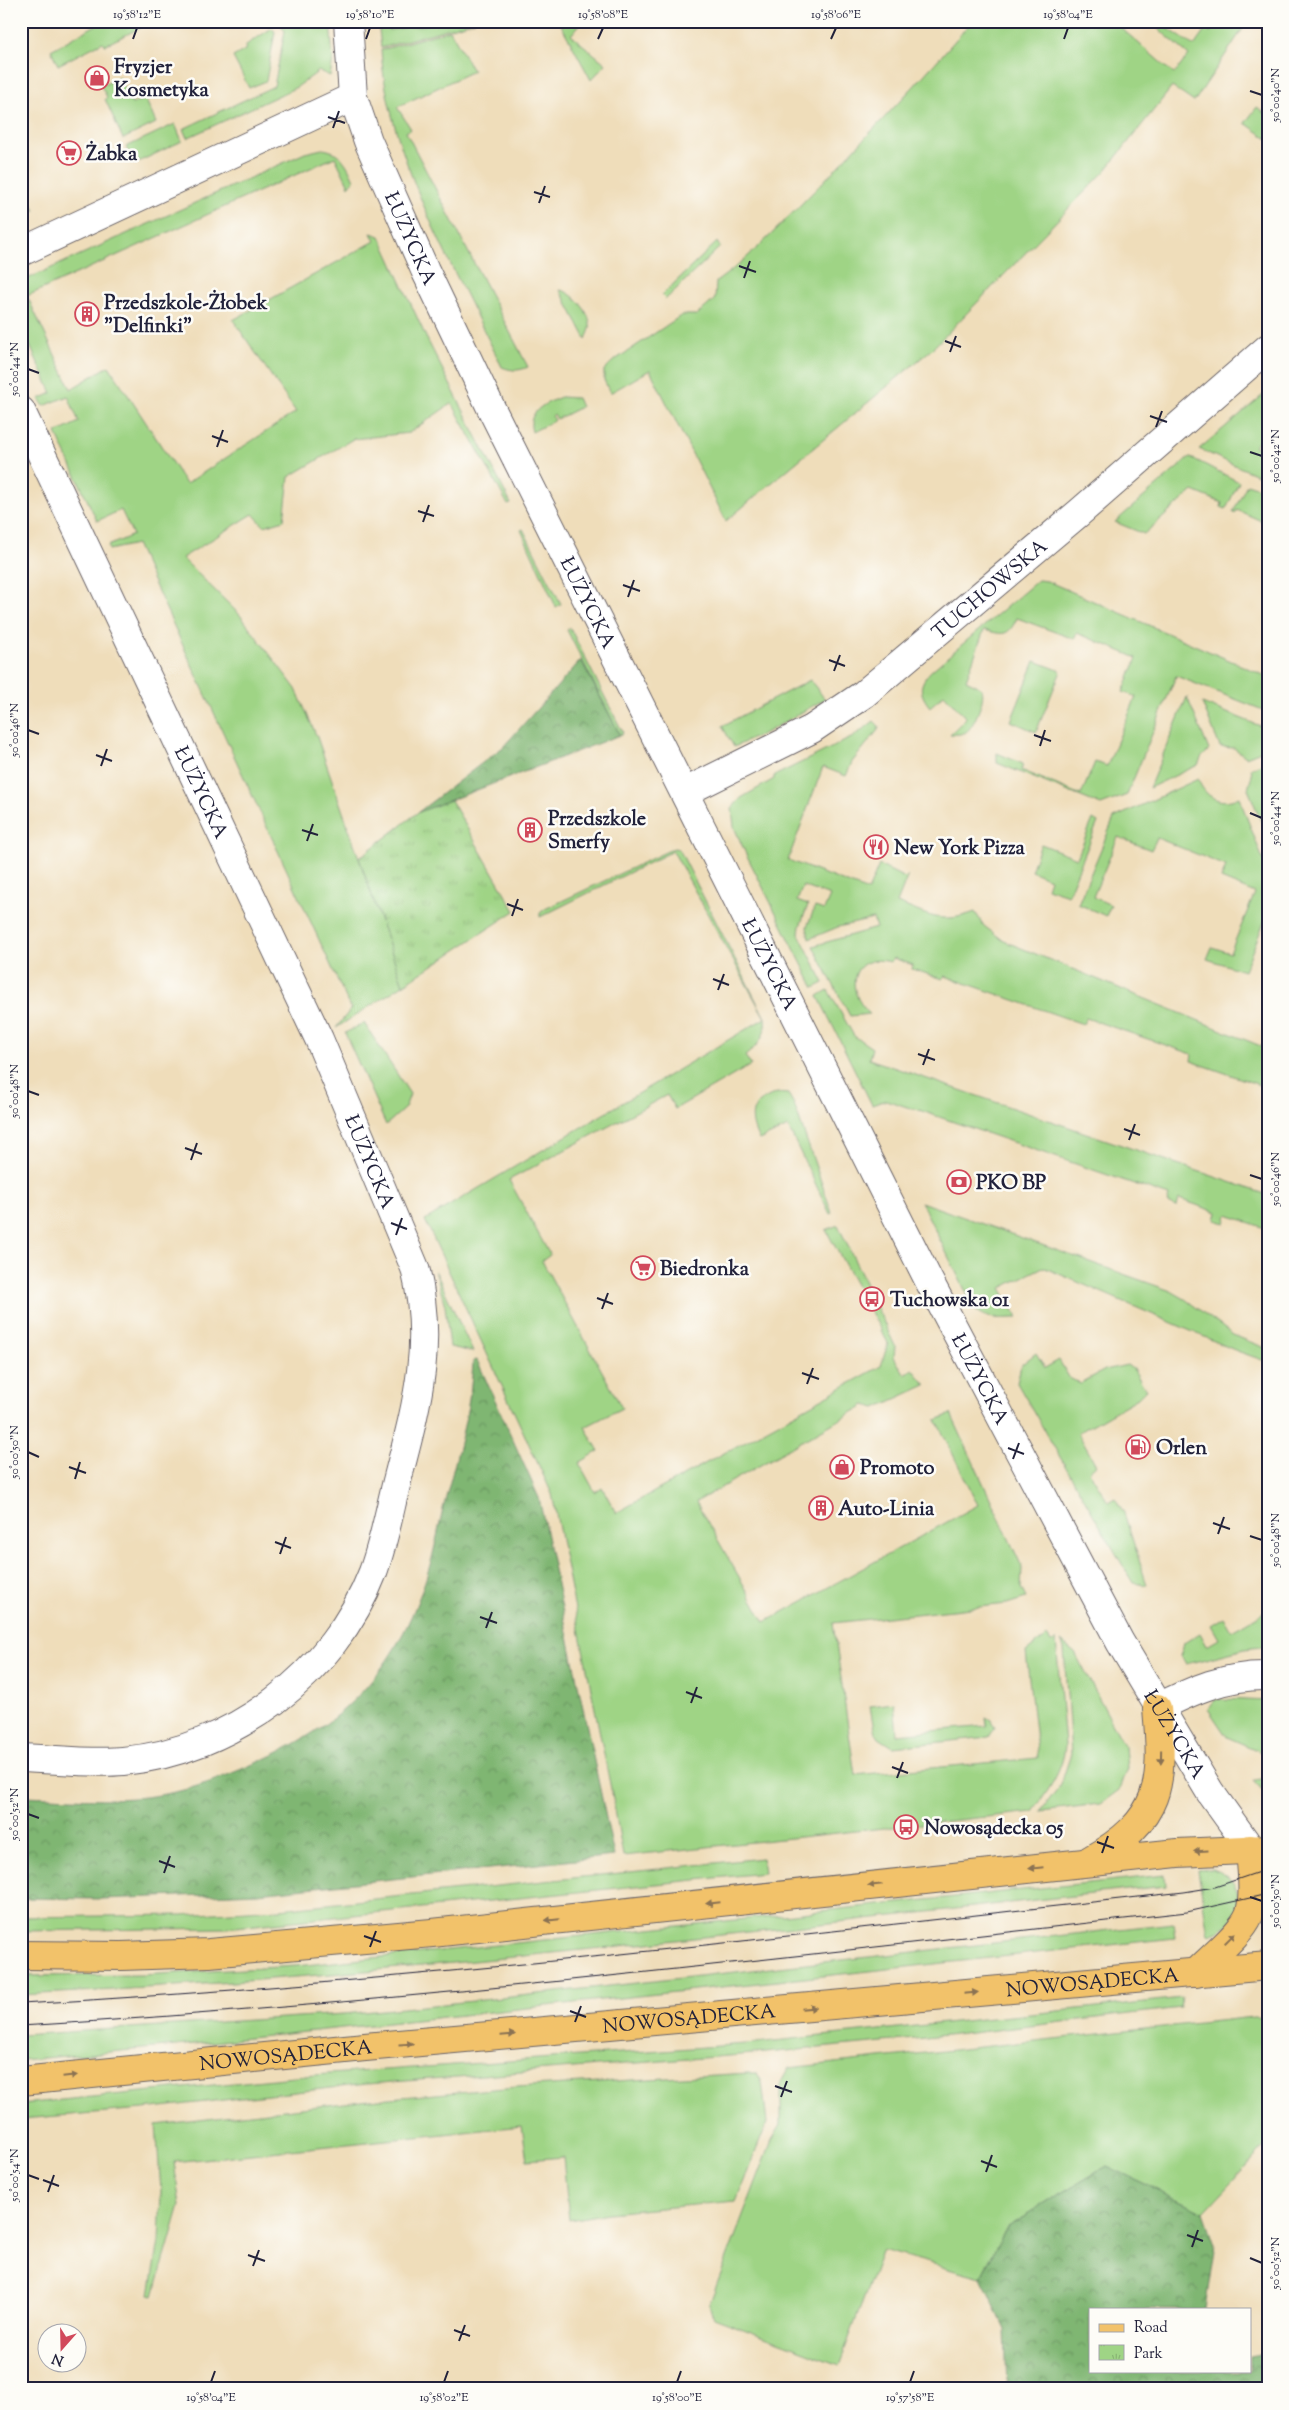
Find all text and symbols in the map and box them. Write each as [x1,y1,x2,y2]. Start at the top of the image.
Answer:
text: 19°58'12"E [113,6,162,24]
text: 19°58'10"E [346,6,395,24]
text: 19°58'08"E [578,6,629,24]
text: 19°58'06"E [811,6,862,24]
text: 19°58'04"E [1043,6,1093,24]
place label: Fryzjer Kosmetyka [114,54,210,106]
shop icon: Fryzjer Kosmetyka [84,65,110,91]
text: 50°00'40"N [1267,68,1285,123]
supermarket icon: Żabka [56,140,82,166]
place label: Żabka [86,140,138,170]
street label: ŁUŻYCKA [375,188,442,291]
place label: Przedszkole-Żłobek "Delfinki" [104,289,267,342]
building icon: Przedszkole-Żłobek "Delfinki" [74,301,100,327]
text: 50°00'44"N [6,342,24,397]
text: 50°00'42"N [1267,429,1285,484]
street label: TUCHOWSKA [927,533,1055,648]
street label: ŁUŻYCKA [551,552,622,654]
text: 50°00'46"N [6,703,24,758]
street label: ŁUŻYCKA [165,742,234,845]
text: 50°00'44"N [1267,791,1285,846]
place label: Przedszkole Smerfy [548,806,646,858]
building icon: Przedszkole Smerfy [517,817,543,843]
restaurant icon: New York Pizza [863,834,889,860]
place label: New York Pizza [894,835,1025,864]
street label: ŁUŻYCKA [733,914,803,1016]
text: 50°00'48"N [6,1063,24,1119]
street label: ŁUŻYCKA [335,1111,401,1214]
text: 50°00'46"N [1267,1152,1285,1207]
bank icon: PKO BP [946,1169,972,1195]
place label: PKO BP [976,1170,1047,1199]
supermarket icon: Biedronka [630,1255,656,1281]
place label: Biedronka [660,1256,750,1285]
bus stop icon: Tuchowska 01 [859,1286,885,1312]
place label: Tuchowska 01 [890,1287,1009,1316]
street label: ŁUŻYCKA [942,1329,1015,1431]
text: 50°00'50"N [6,1425,24,1480]
fuel station icon: Orlen [1125,1434,1151,1460]
place label: Orlen [1156,1435,1207,1464]
shop icon: Promoto [829,1454,855,1480]
place label: Promoto [860,1455,934,1484]
building icon: Auto-Linia [808,1495,834,1521]
place label: Auto-Linia [838,1496,935,1525]
text: 50°00'48"N [1267,1512,1285,1568]
street label: ŁUŻYCKA [1135,1685,1211,1785]
one-way arrow [1157,1749,1165,1765]
text: 50°00'52"N [6,1787,24,1841]
bus stop icon: Nowosądecka 05 [893,1814,919,1840]
place label: Nowosądecka 05 [924,1815,1063,1844]
one-way arrow [1193,1848,1209,1856]
one-way arrow [1028,1864,1044,1872]
text: 50°00'50"N [1267,1874,1285,1929]
one-way arrow [866,1881,882,1889]
one-way arrow [705,1899,721,1907]
one-way arrow [543,1916,559,1924]
one-way arrow [1224,1932,1236,1944]
street label: NOWOSĄDECKA [1005,1962,1180,2006]
one-way arrow [963,1989,979,1997]
street label: NOWOSĄDECKA [601,1998,777,2043]
one-way arrow [801,2004,817,2012]
one-way arrow [500,2031,516,2039]
street label: NOWOSĄDECKA [198,2034,374,2080]
one-way arrow [398,2039,414,2047]
one-way arrow [62,2072,78,2080]
text: 50°00'54"N [6,2148,24,2203]
text: 50°00'52"N [1267,2236,1285,2290]
legend [1089,2308,1252,2372]
text: Road [1134,2318,1168,2339]
north arrow [38,2322,88,2372]
text: Park [1134,2344,1163,2365]
text: N [50,2347,67,2370]
text: 19°58'04"E [186,2389,236,2407]
text: 19°58'02"E [419,2389,469,2407]
text: 19°58'00"E [652,2389,703,2407]
text: 19°57'58"E [886,2389,935,2407]

